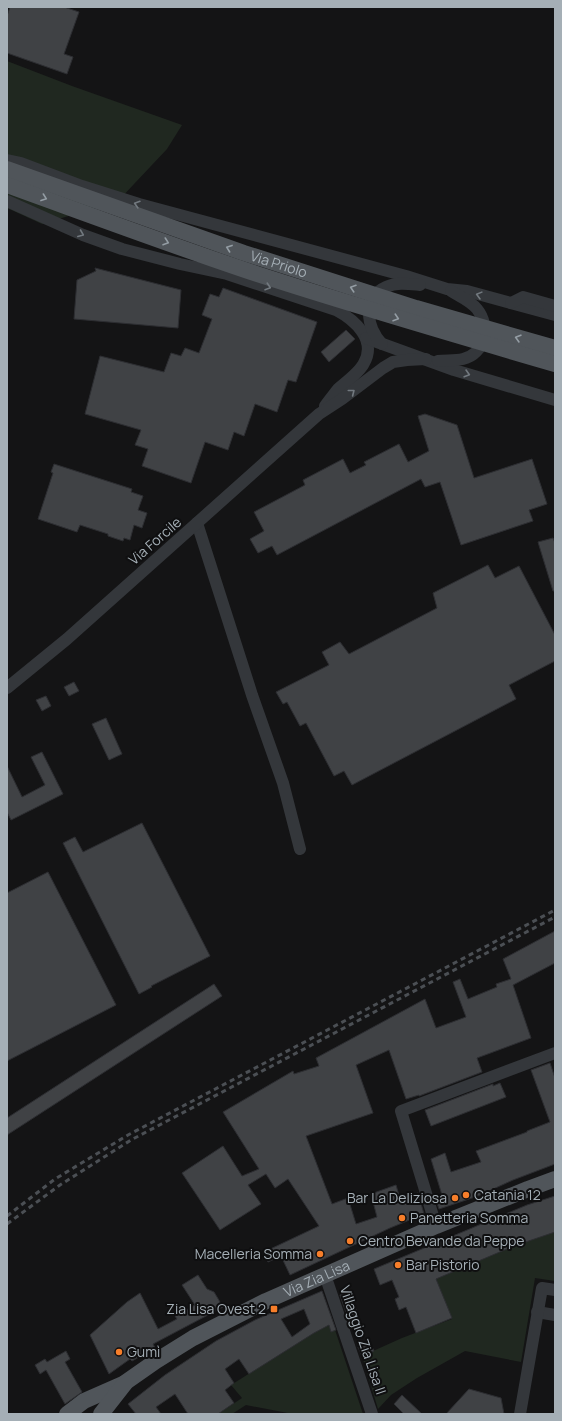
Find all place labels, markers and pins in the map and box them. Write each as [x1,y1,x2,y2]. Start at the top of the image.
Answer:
place label: Catania 12 [474,1185,541,1204]
place label: Bar La Deliziosa [347,1188,447,1207]
marker: Catania 12 [461,1190,471,1200]
marker: Bar La Deliziosa [450,1193,460,1203]
place label: Panetteria Somma [410,1208,528,1227]
marker: Panetteria Somma [397,1213,407,1223]
place label: Centro Bevande da Peppe [358,1231,524,1250]
marker: Centro Bevande da Peppe [345,1236,355,1246]
place label: Macelleria Somma [195,1244,312,1263]
marker: Macelleria Somma [315,1249,325,1259]
place label: Bar Pistorio [406,1255,480,1274]
marker: Bar Pistorio [393,1260,403,1270]
place label: Zia Lisa Ovest 2 [166,1299,266,1318]
marker: Zia Lisa Ovest 2 [269,1304,279,1314]
place label: Gumì [127,1342,160,1361]
marker: Gumì [114,1347,124,1357]

